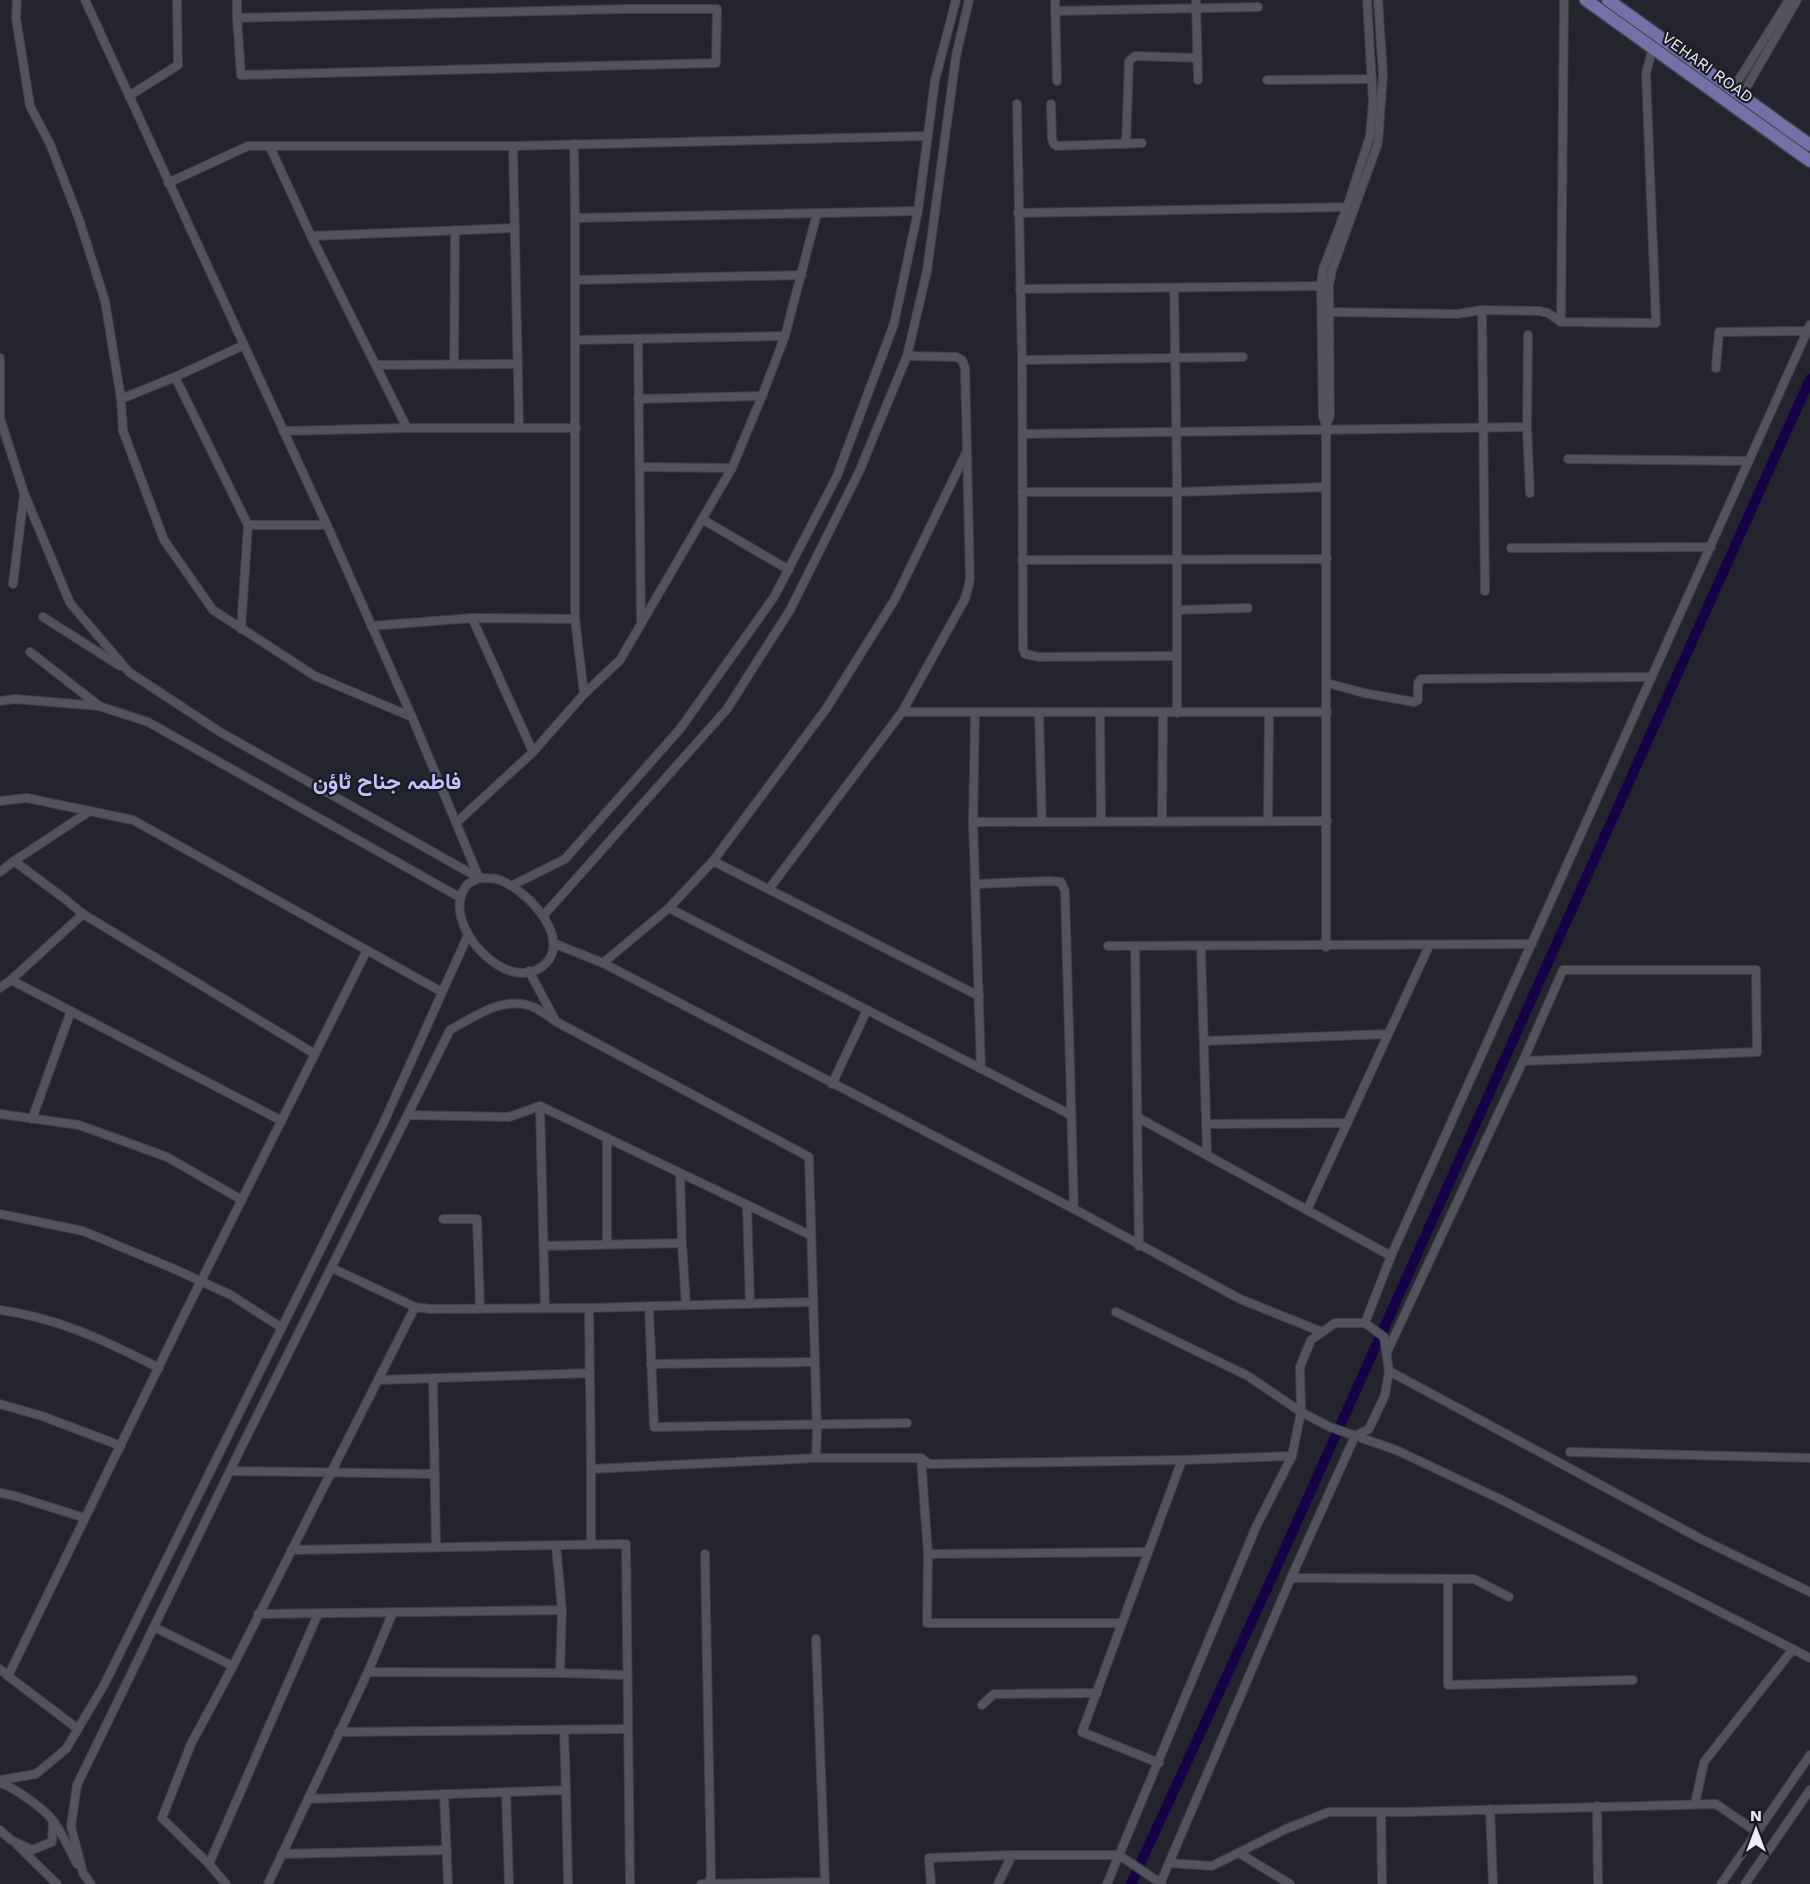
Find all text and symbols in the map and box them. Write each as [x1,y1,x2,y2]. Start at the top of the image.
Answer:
street label: VEHARI ROAD [1658,28,1757,107]
district label: فاطمہ جناح ٹاؤن [313,769,461,796]
north arrow [1726,1800,1786,1860]
text: N [1750,1806,1762,1825]

